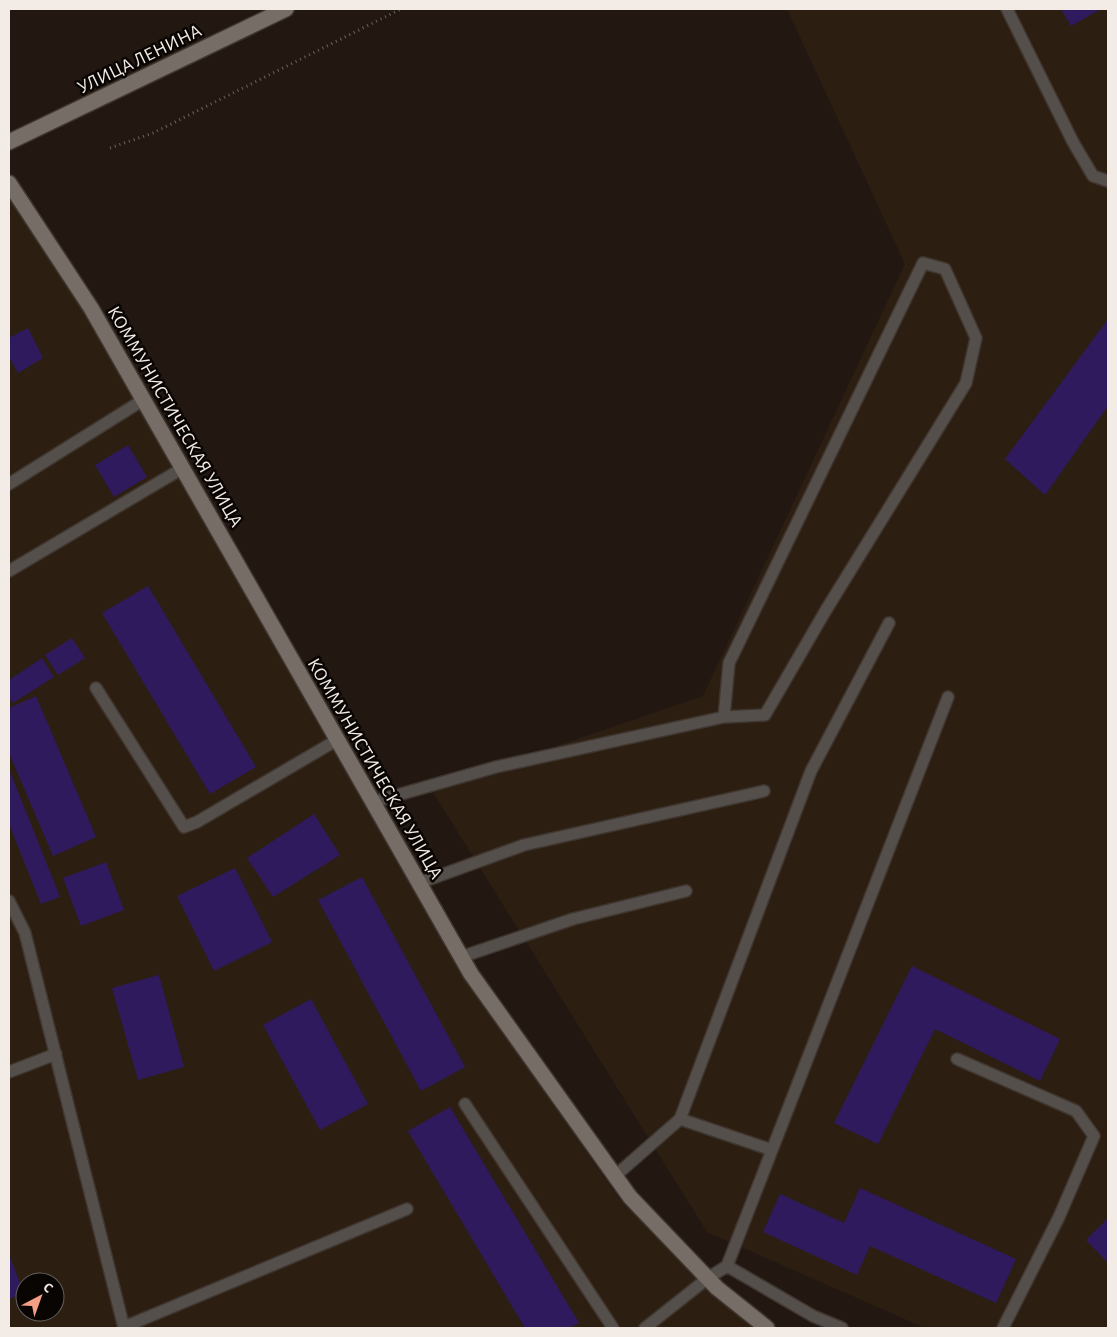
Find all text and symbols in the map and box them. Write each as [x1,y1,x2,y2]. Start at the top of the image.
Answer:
street label: УЛИЦА ЛЕНИНА [75,21,205,98]
street label: КОММУНИСТИЧЕСКАЯ УЛИЦА [104,303,246,530]
street label: КОММУНИСТИЧЕСКАЯ УЛИЦА [304,655,446,882]
north arrow [15,1272,65,1322]
text: С [40,1280,56,1296]

